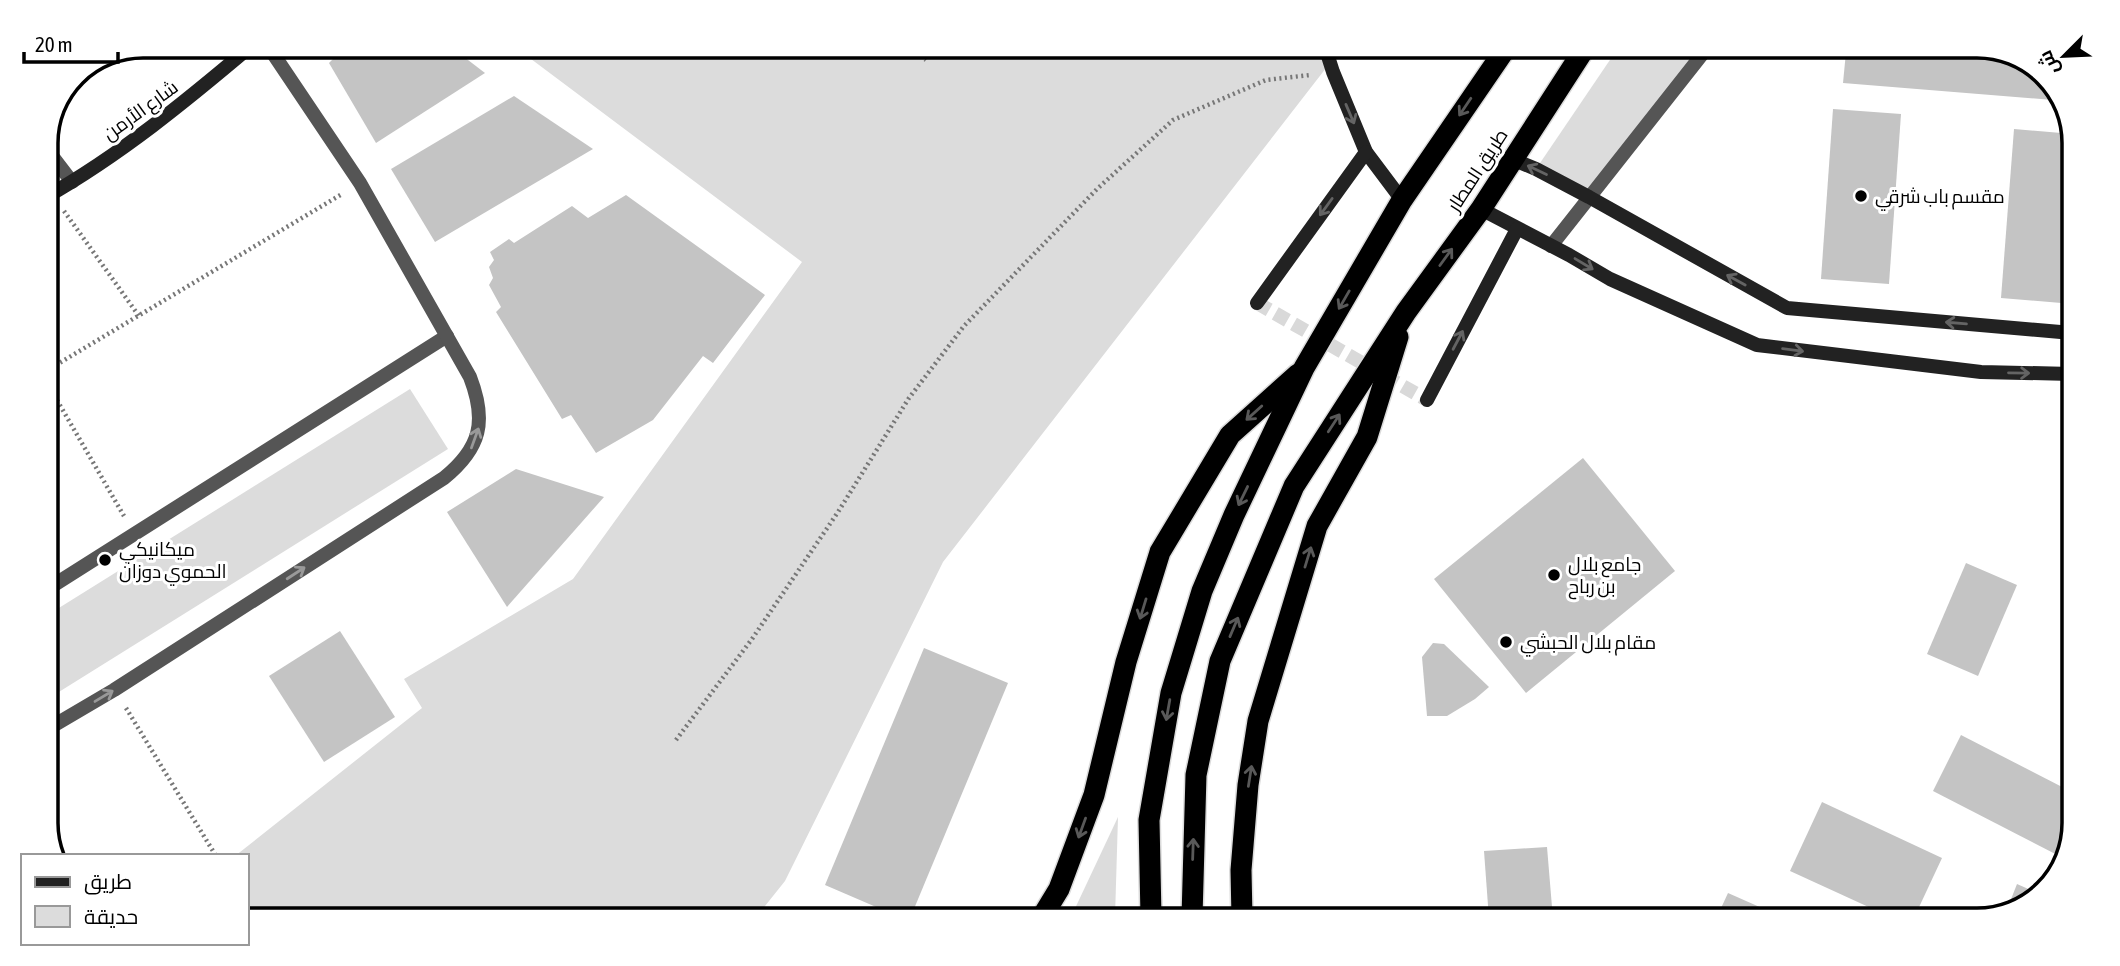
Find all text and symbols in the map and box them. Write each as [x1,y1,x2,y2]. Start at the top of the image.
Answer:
scale bar [24,21,119,65]
north arrow [2029,21,2099,91]
text: 20 m [35,32,73,56]
text: ش [2033,47,2064,79]
street label: شارع الأرمن [98,75,184,147]
one-way arrow [1458,97,1472,117]
one-way arrow [1344,103,1357,125]
street label: طريق المطار [1442,125,1514,217]
one-way arrow [1527,163,1548,176]
place label: مقسم باب شرقي [1875,185,2005,211]
marker: مقسم باب شرقي [1853,188,1869,204]
one-way arrow [1319,197,1333,216]
one-way arrow [1439,248,1453,267]
one-way arrow [1574,257,1594,271]
one-way arrow [1726,273,1747,286]
one-way arrow [1337,289,1351,309]
one-way arrow [1945,316,1967,329]
one-way arrow [1452,330,1466,350]
one-way arrow [1781,343,1804,356]
one-way arrow [2007,366,2030,380]
one-way arrow [1245,405,1263,421]
one-way arrow [1327,414,1341,434]
one-way arrow [470,428,482,450]
one-way arrow [1236,485,1249,506]
place label: ميكانيكي الحموي دوزان [119,538,227,586]
one-way arrow [1303,546,1316,568]
marker: ميكانيكي الحموي دوزان [97,552,113,568]
place label: جامع بلال بن رباح [1568,553,1641,600]
one-way arrow [286,566,306,580]
marker: جامع بلال بن رباح [1546,567,1562,583]
one-way arrow [1135,597,1148,619]
one-way arrow [1228,617,1241,638]
place label: مقام بلال الحبشي [1520,631,1656,657]
marker: مقام بلال الحبشي [1498,634,1514,650]
one-way arrow [94,688,114,702]
one-way arrow [1161,698,1174,721]
one-way arrow [1243,765,1256,788]
one-way arrow [1074,816,1087,838]
one-way arrow [1186,838,1199,861]
legend [21,854,248,945]
text: طريق [84,869,132,895]
text: حديقة [84,904,138,928]

